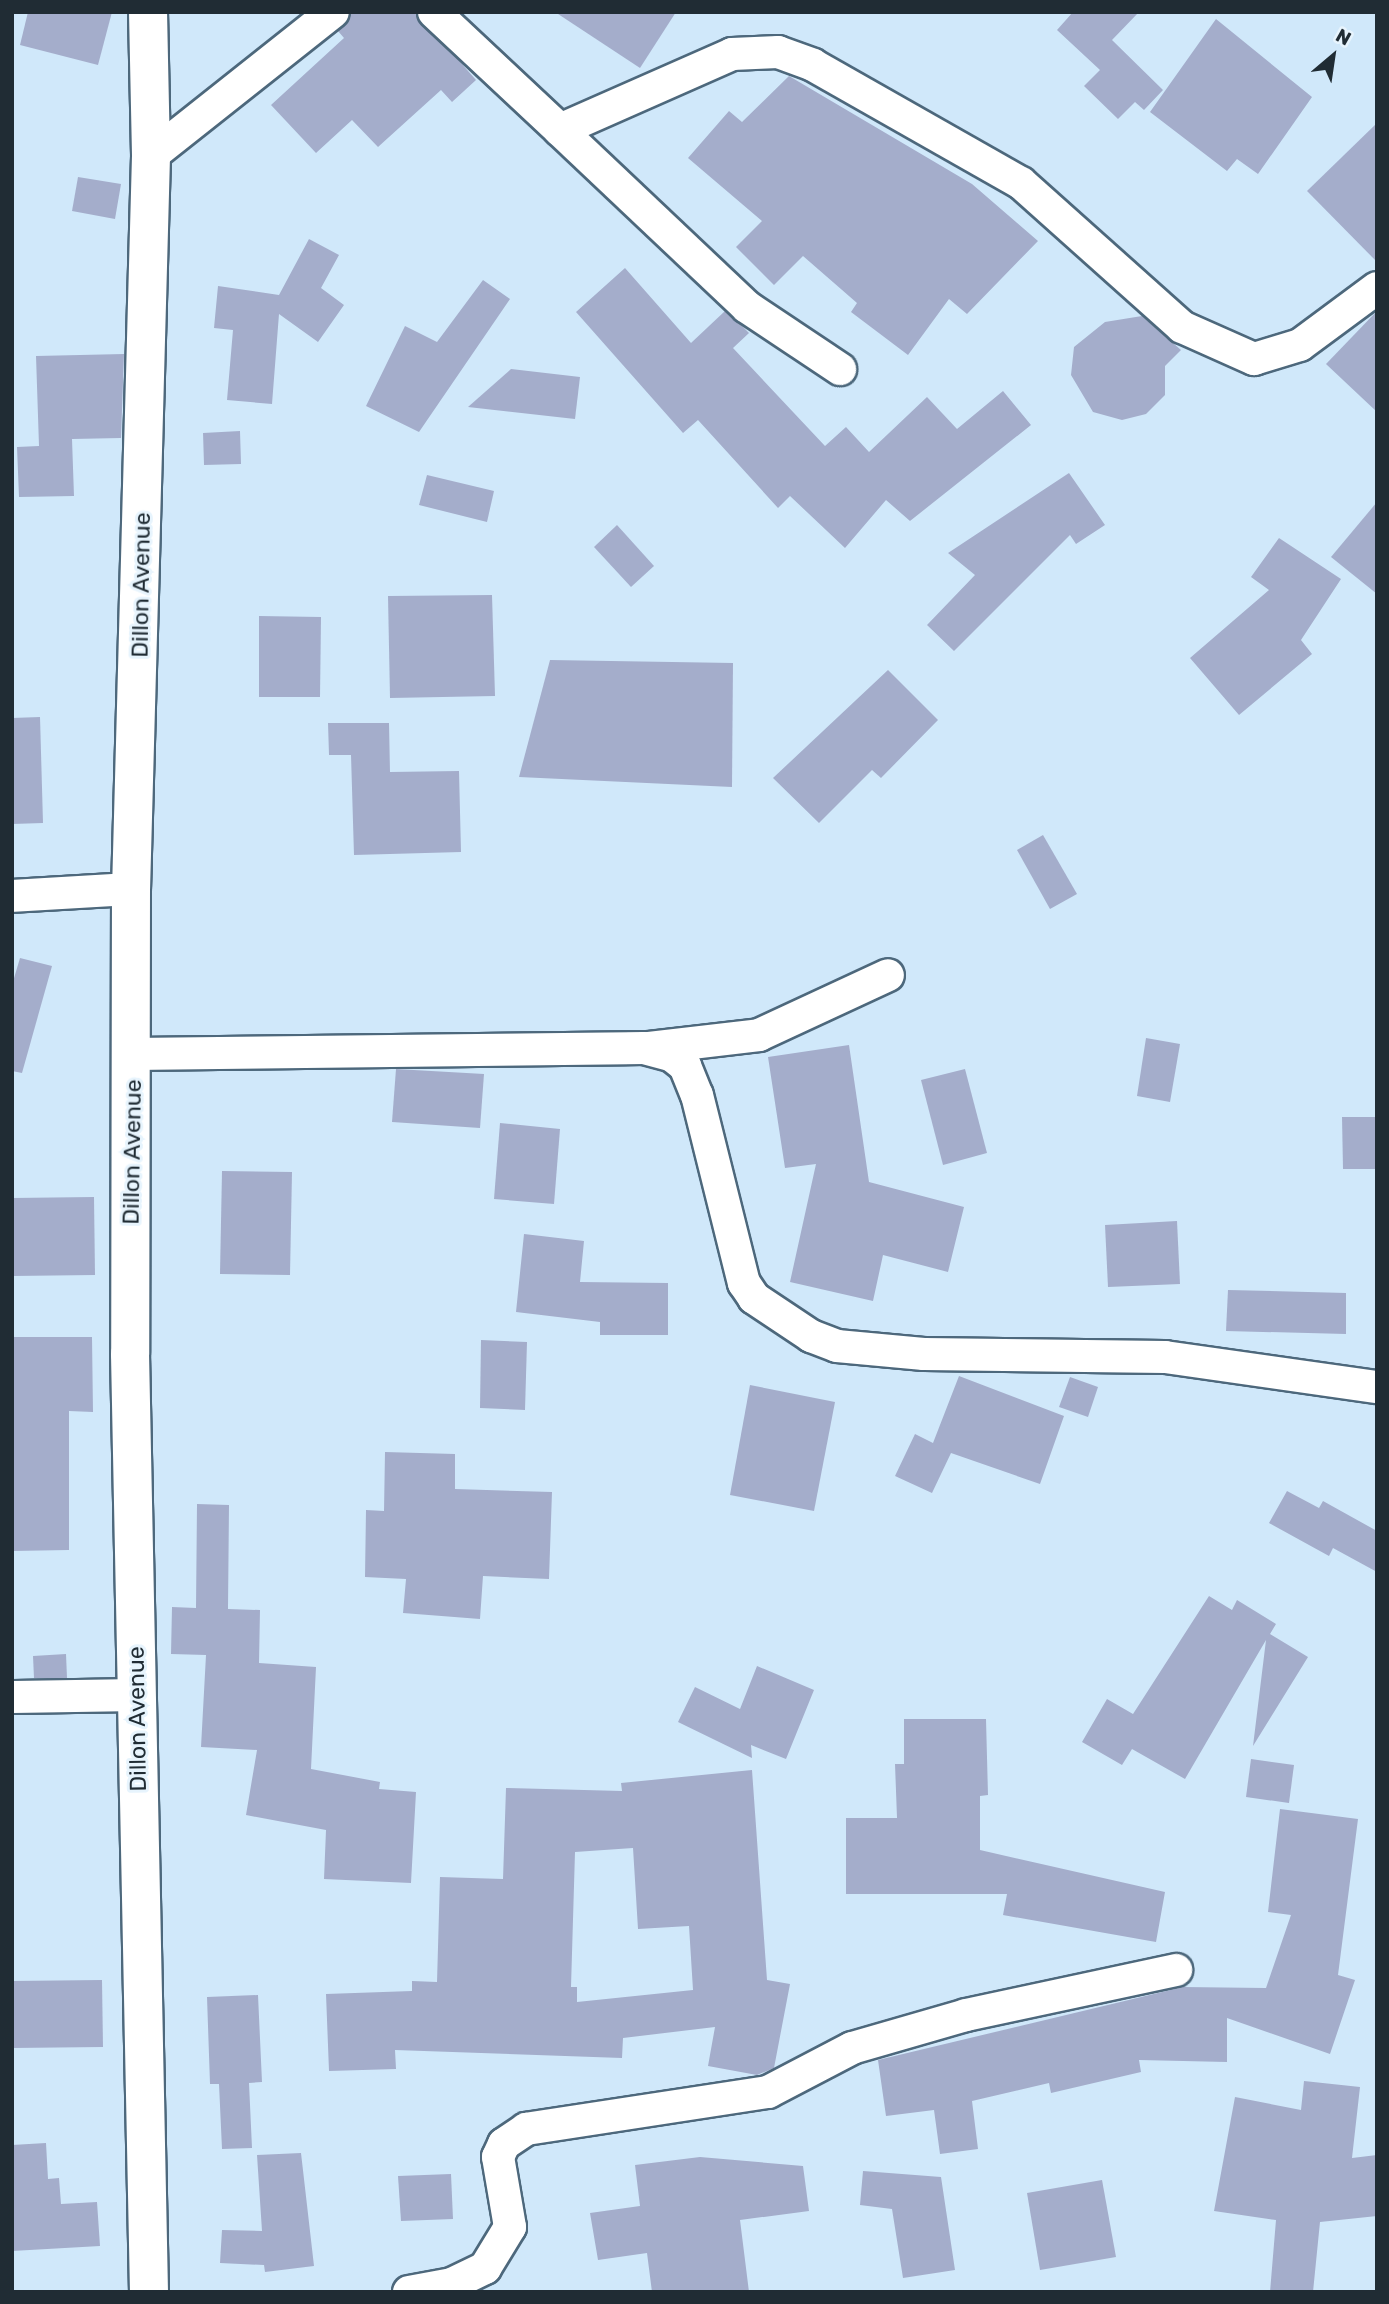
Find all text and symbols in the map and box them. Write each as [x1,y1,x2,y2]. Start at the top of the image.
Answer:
north arrow [1298,21,1368,91]
text: N [1332,24,1355,51]
street label: Dillon Avenue [126,512,156,658]
street label: Dillon Avenue [117,1079,147,1225]
street label: Dillon Avenue [122,1646,152,1792]

